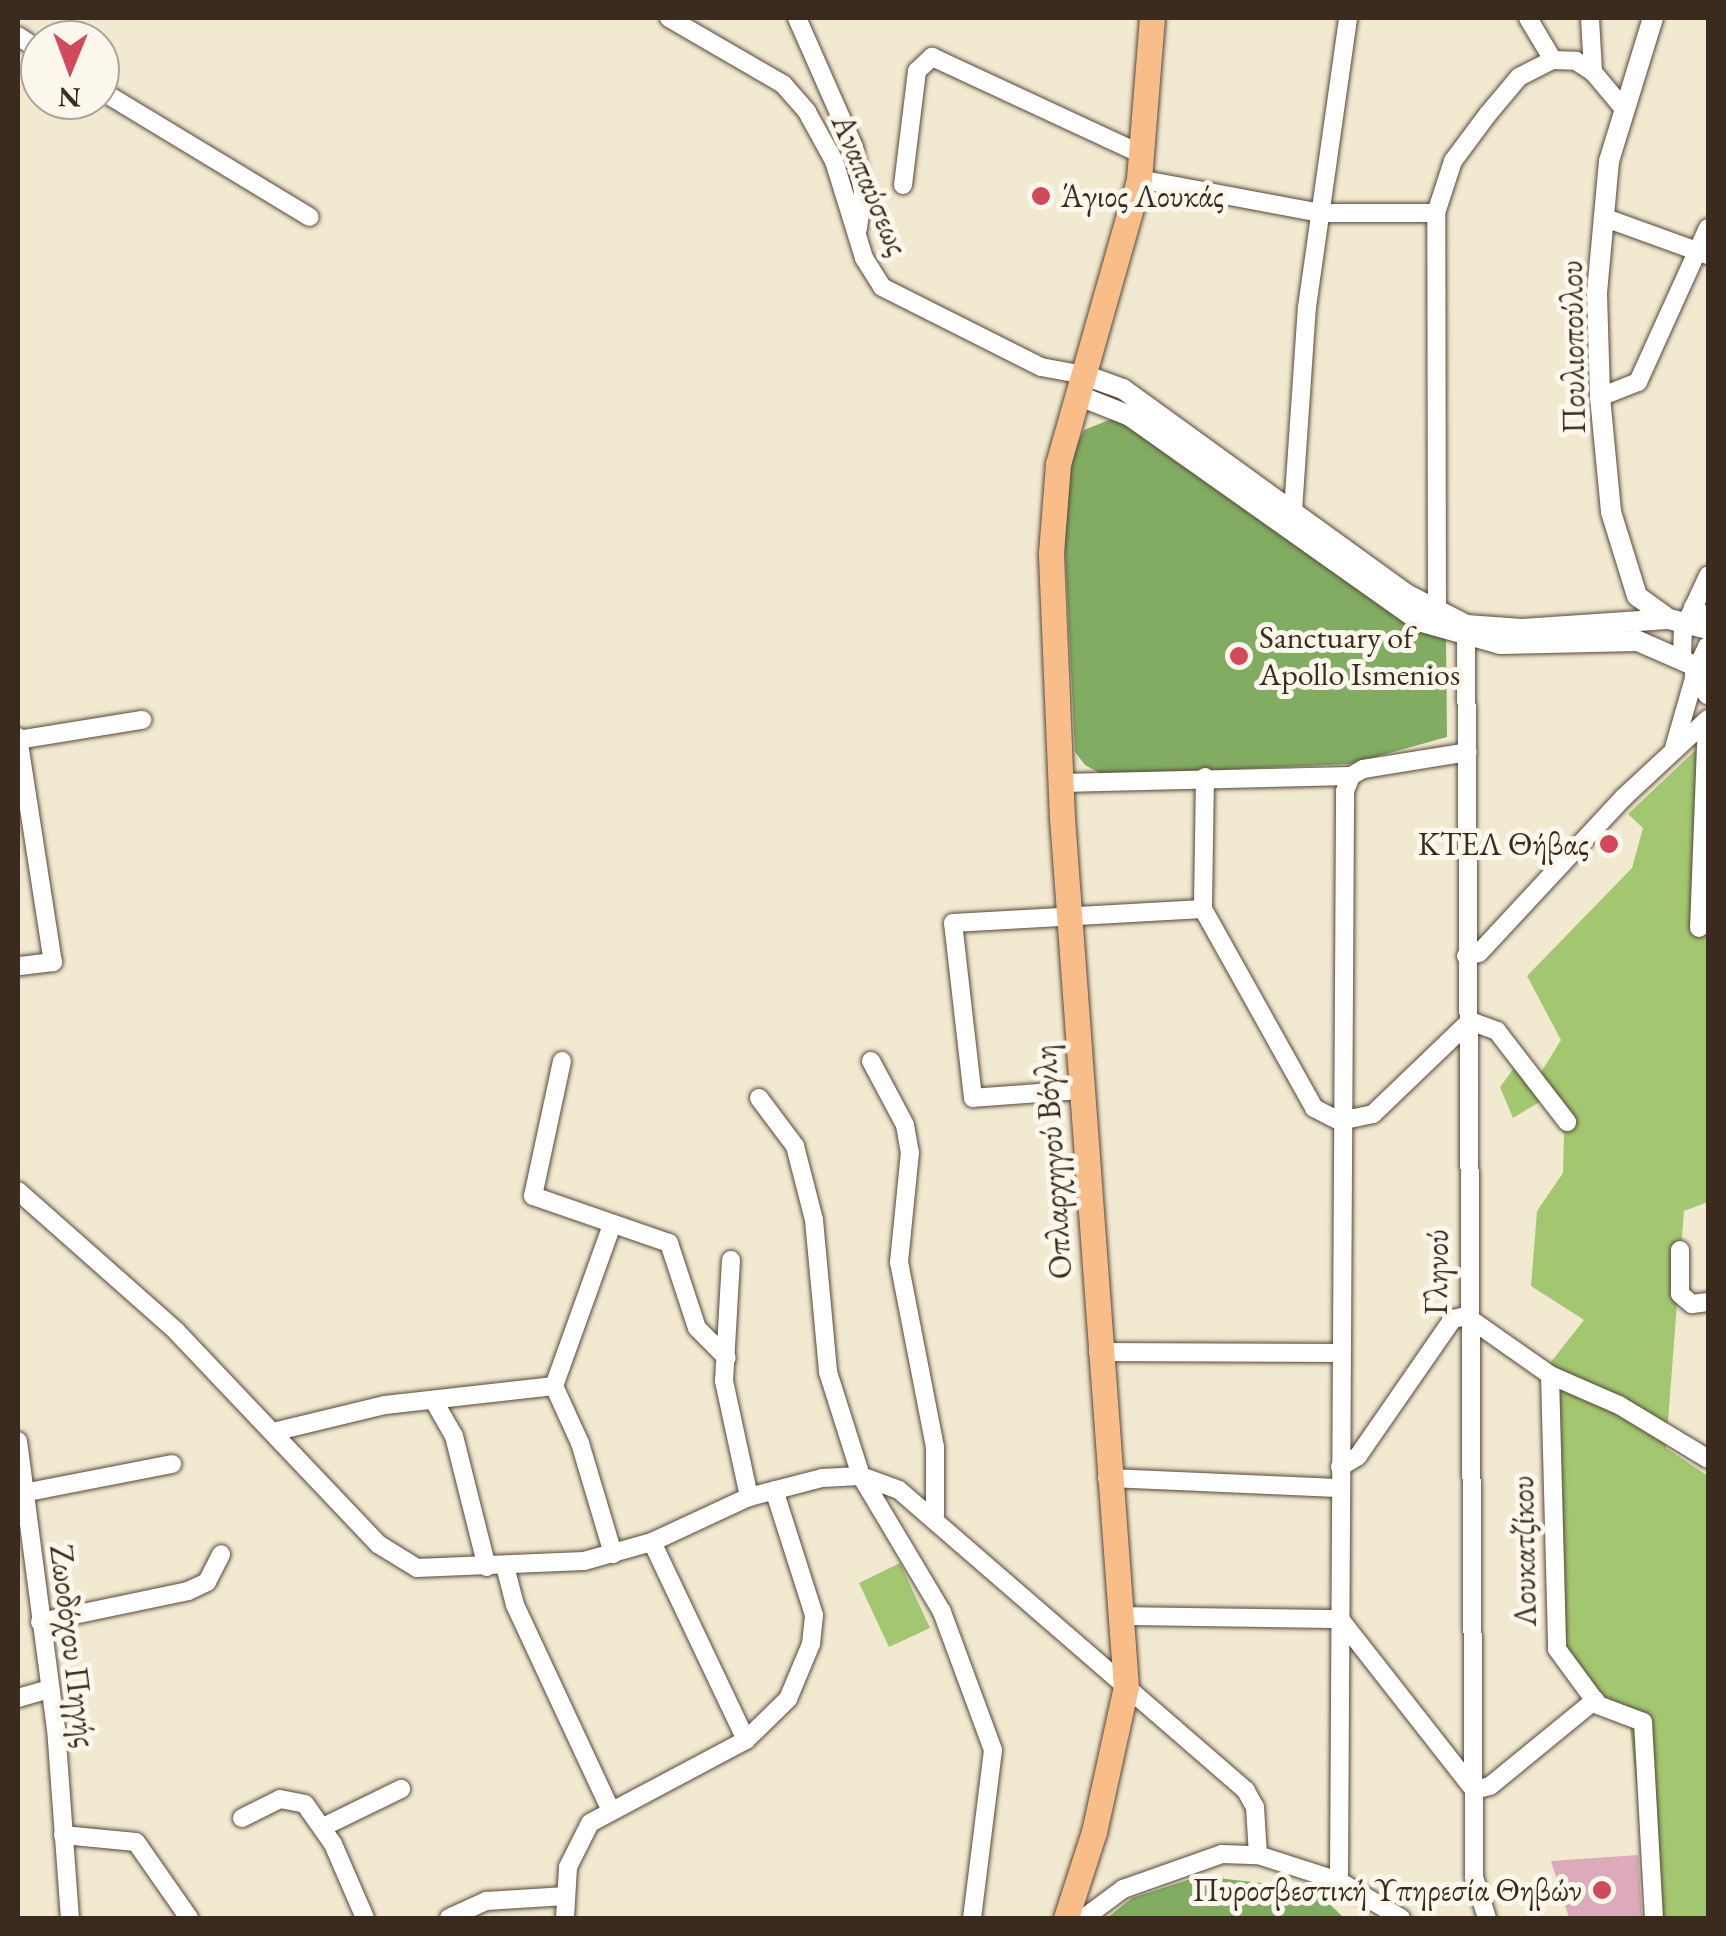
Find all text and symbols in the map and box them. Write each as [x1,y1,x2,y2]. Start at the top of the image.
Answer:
north arrow [20,20,120,120]
text: N [58,80,81,116]
street label: Αναπαύσεως [823,109,917,261]
place label: Άγιος Λουκάς [1061,177,1224,215]
marker: Άγιος Λουκάς [1030,185,1052,207]
street label: Πουλιοπούλου [1552,260,1594,434]
place label: Sanctuary of Apollo Ismenios [1259,619,1460,694]
marker: Sanctuary of Apollo Ismenios [1228,645,1250,667]
place label: ΚΤΕΛ Θήβας [1418,825,1589,863]
marker: ΚΤΕΛ Θήβας [1598,833,1620,855]
street label: Οπλαρχηγού Βόγλη [1026,1044,1080,1280]
street label: Γληνού [1417,1229,1457,1315]
street label: Λουκατζίκου [1503,1475,1545,1627]
street label: Ζωοδόχου Πηγής [42,1542,104,1750]
place label: Πυροσβεστική Υπηρεσία Θηβών [1192,1871,1582,1909]
marker: Πυροσβεστική Υπηρεσία Θηβών [1591,1879,1613,1901]

